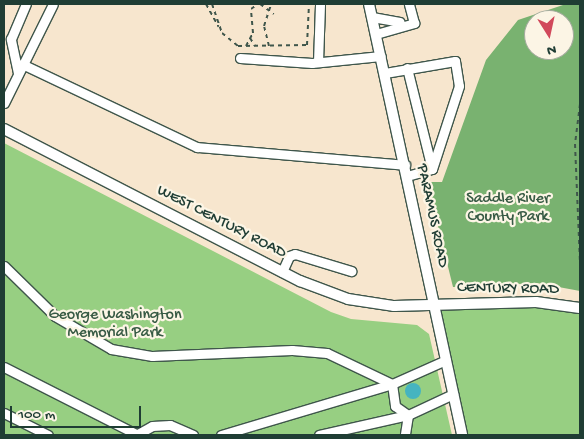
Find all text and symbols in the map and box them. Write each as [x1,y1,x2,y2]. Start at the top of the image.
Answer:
north arrow [524,10,574,60]
text: N [546,40,558,58]
street label: PARAMUS ROAD [411,162,451,270]
street label: WEST CENTURY ROAD [153,182,289,264]
park label: Saddle River County Park [466,190,550,228]
street label: CENTURY ROAD [457,280,559,300]
park label: George Washington Memorial Park [48,306,182,344]
scale bar [12,396,144,428]
text: 100 m [18,406,55,424]

